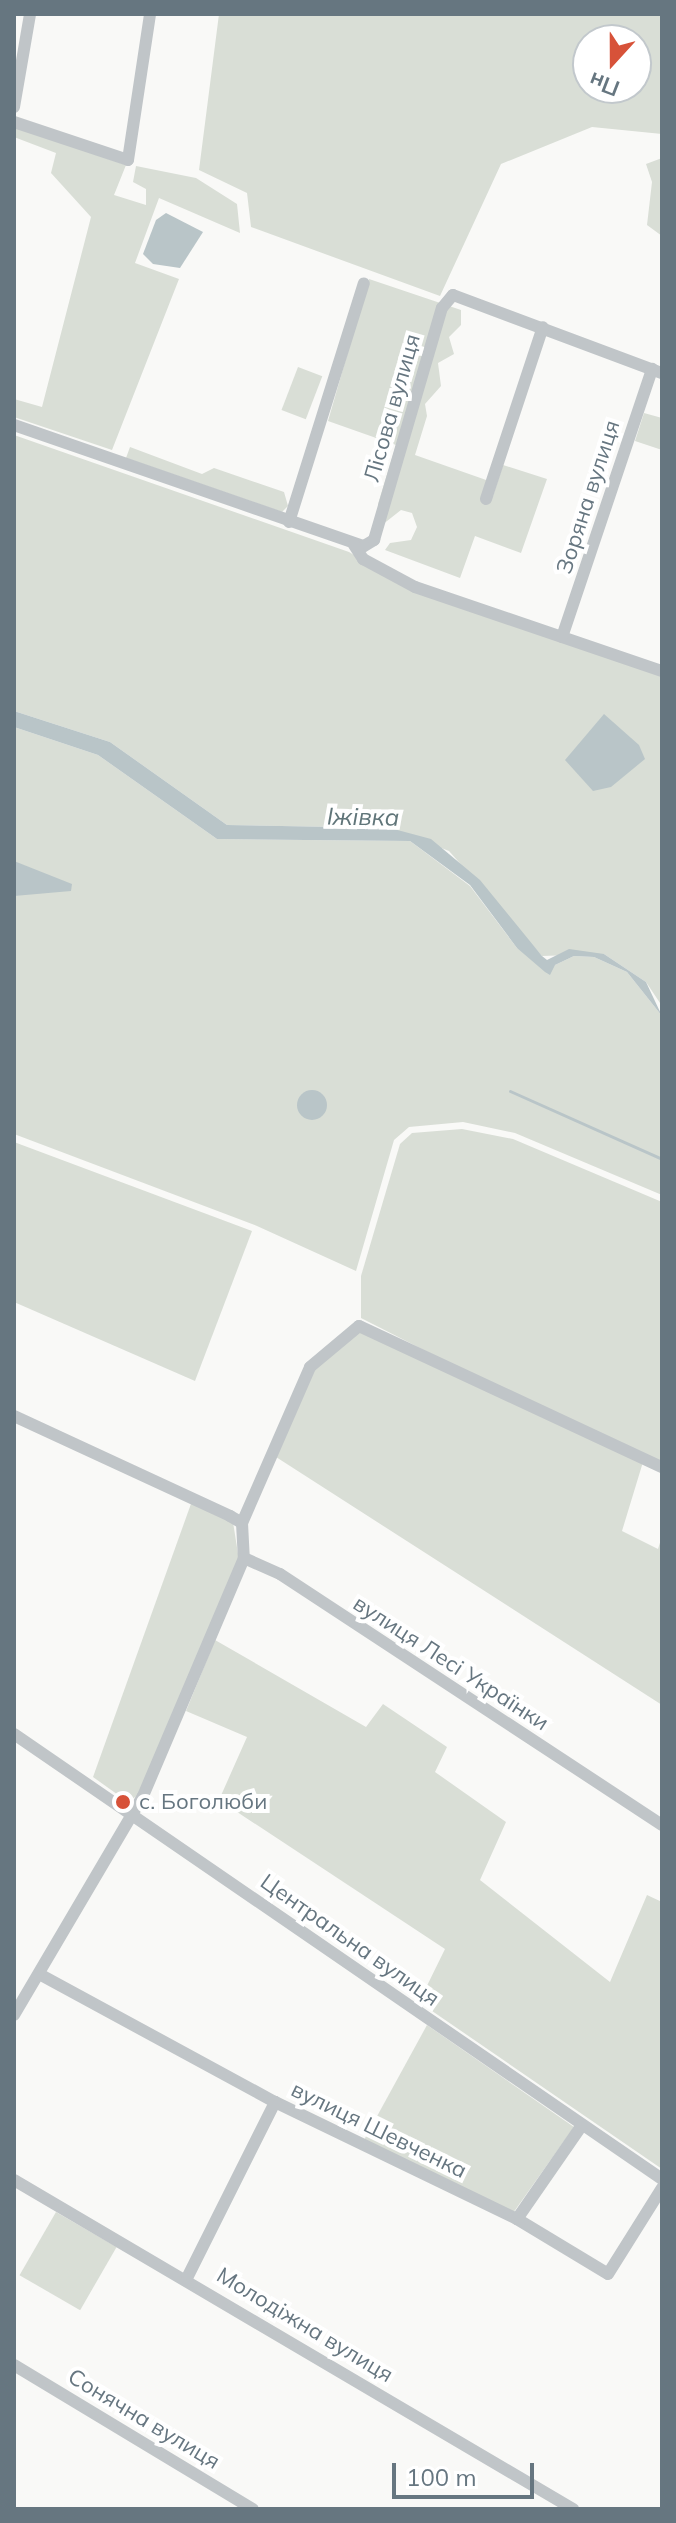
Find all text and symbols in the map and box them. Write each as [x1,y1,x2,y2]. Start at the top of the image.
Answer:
north arrow [572,24,652,104]
text: Пн [585,66,623,103]
street label: Лісова вулиця [358,331,426,485]
street label: Зоряна вулиця [551,417,625,577]
water label: Іжівка [327,802,399,832]
street label: вулиця Лесі Українки [348,1590,554,1736]
place label: с. Боголюби [139,1789,267,1815]
marker: с. Боголюби [114,1793,132,1811]
street label: Центральна вулиця [256,1868,444,2012]
street label: вулиця Шевченка [287,2076,471,2184]
street label: Молодіжна вулиця [212,2262,398,2388]
street label: Сонячна вулиця [63,2363,225,2475]
scale bar [396,2447,538,2497]
text: 100 m [406,2462,477,2492]

